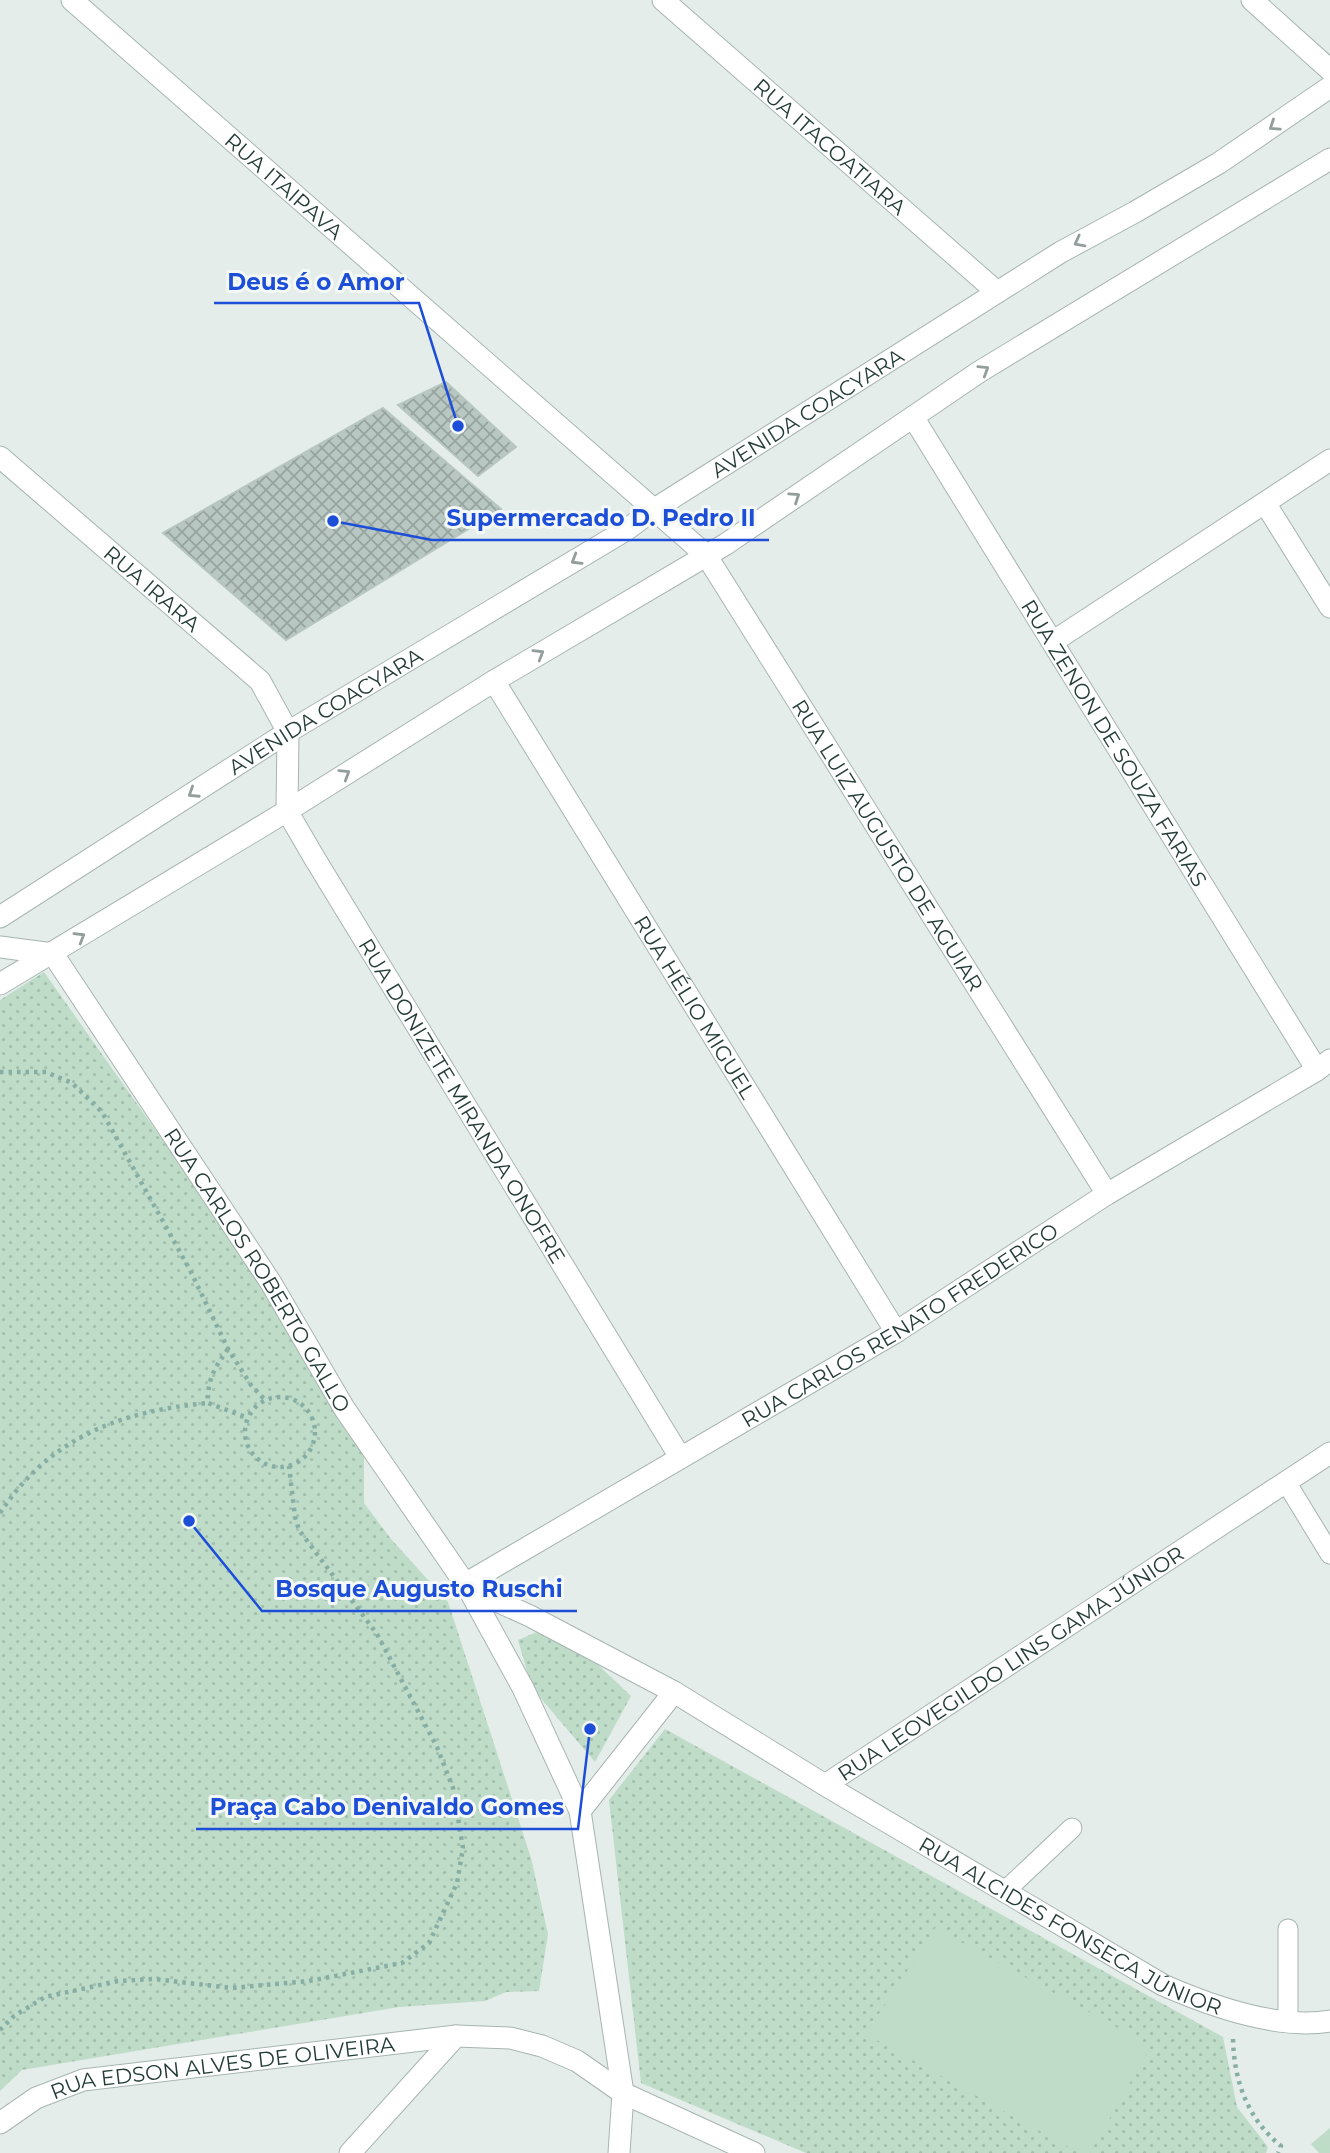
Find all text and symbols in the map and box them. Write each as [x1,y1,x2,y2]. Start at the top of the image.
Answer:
street label: RUA ITACOATIARA [749,73,912,220]
one-way arrow [1269,118,1282,130]
street label: RUA ITAIPAVA [220,127,349,245]
one-way arrow [1073,234,1086,248]
callout: Deus é o Amor [214,259,419,303]
text: Deus é o Amor [227,268,405,296]
street label: AVENIDA COACYARA [706,342,909,483]
one-way arrow [976,365,989,378]
one-way arrow [787,493,800,505]
callout: Supermercado D. Pedro II [432,496,769,540]
text: Supermercado D. Pedro II [447,504,755,532]
street label: RUA IRARA [99,540,206,637]
one-way arrow [570,552,583,565]
street label: RUA ZENON DE SOUZA FARIAS [1016,595,1213,891]
street label: AVENIDA COACYARA [224,642,427,780]
one-way arrow [531,650,544,663]
street label: RUA LUIZ AUGUSTO DE AGUIAR [787,695,989,996]
one-way arrow [338,770,351,783]
one-way arrow [188,784,201,797]
street label: RUA HÉLIO MIGUEL [629,911,762,1104]
one-way arrow [73,932,86,945]
street label: RUA DONIZETE MIRANDA ONOFRE [354,934,571,1268]
street label: RUA CARLOS ROBERTO GALLO [159,1123,356,1417]
street label: RUA CARLOS RENATO FREDERICO [737,1217,1062,1432]
street label: RUA LEOVEGILDO LINS GAMA JÚNIOR [833,1540,1188,1786]
callout: Bosque Augusto Ruschi [262,1567,577,1611]
text: Bosque Augusto Ruschi [275,1575,563,1603]
callout: Praça Cabo Denivaldo Gomes [196,1785,578,1829]
text: Praça Cabo Denivaldo Gomes [210,1793,564,1821]
street label: RUA ALCIDES FONSECA JÚNIOR [915,1831,1225,2019]
street label: RUA EDSON ALVES DE OLIVEIRA [47,2031,397,2104]

